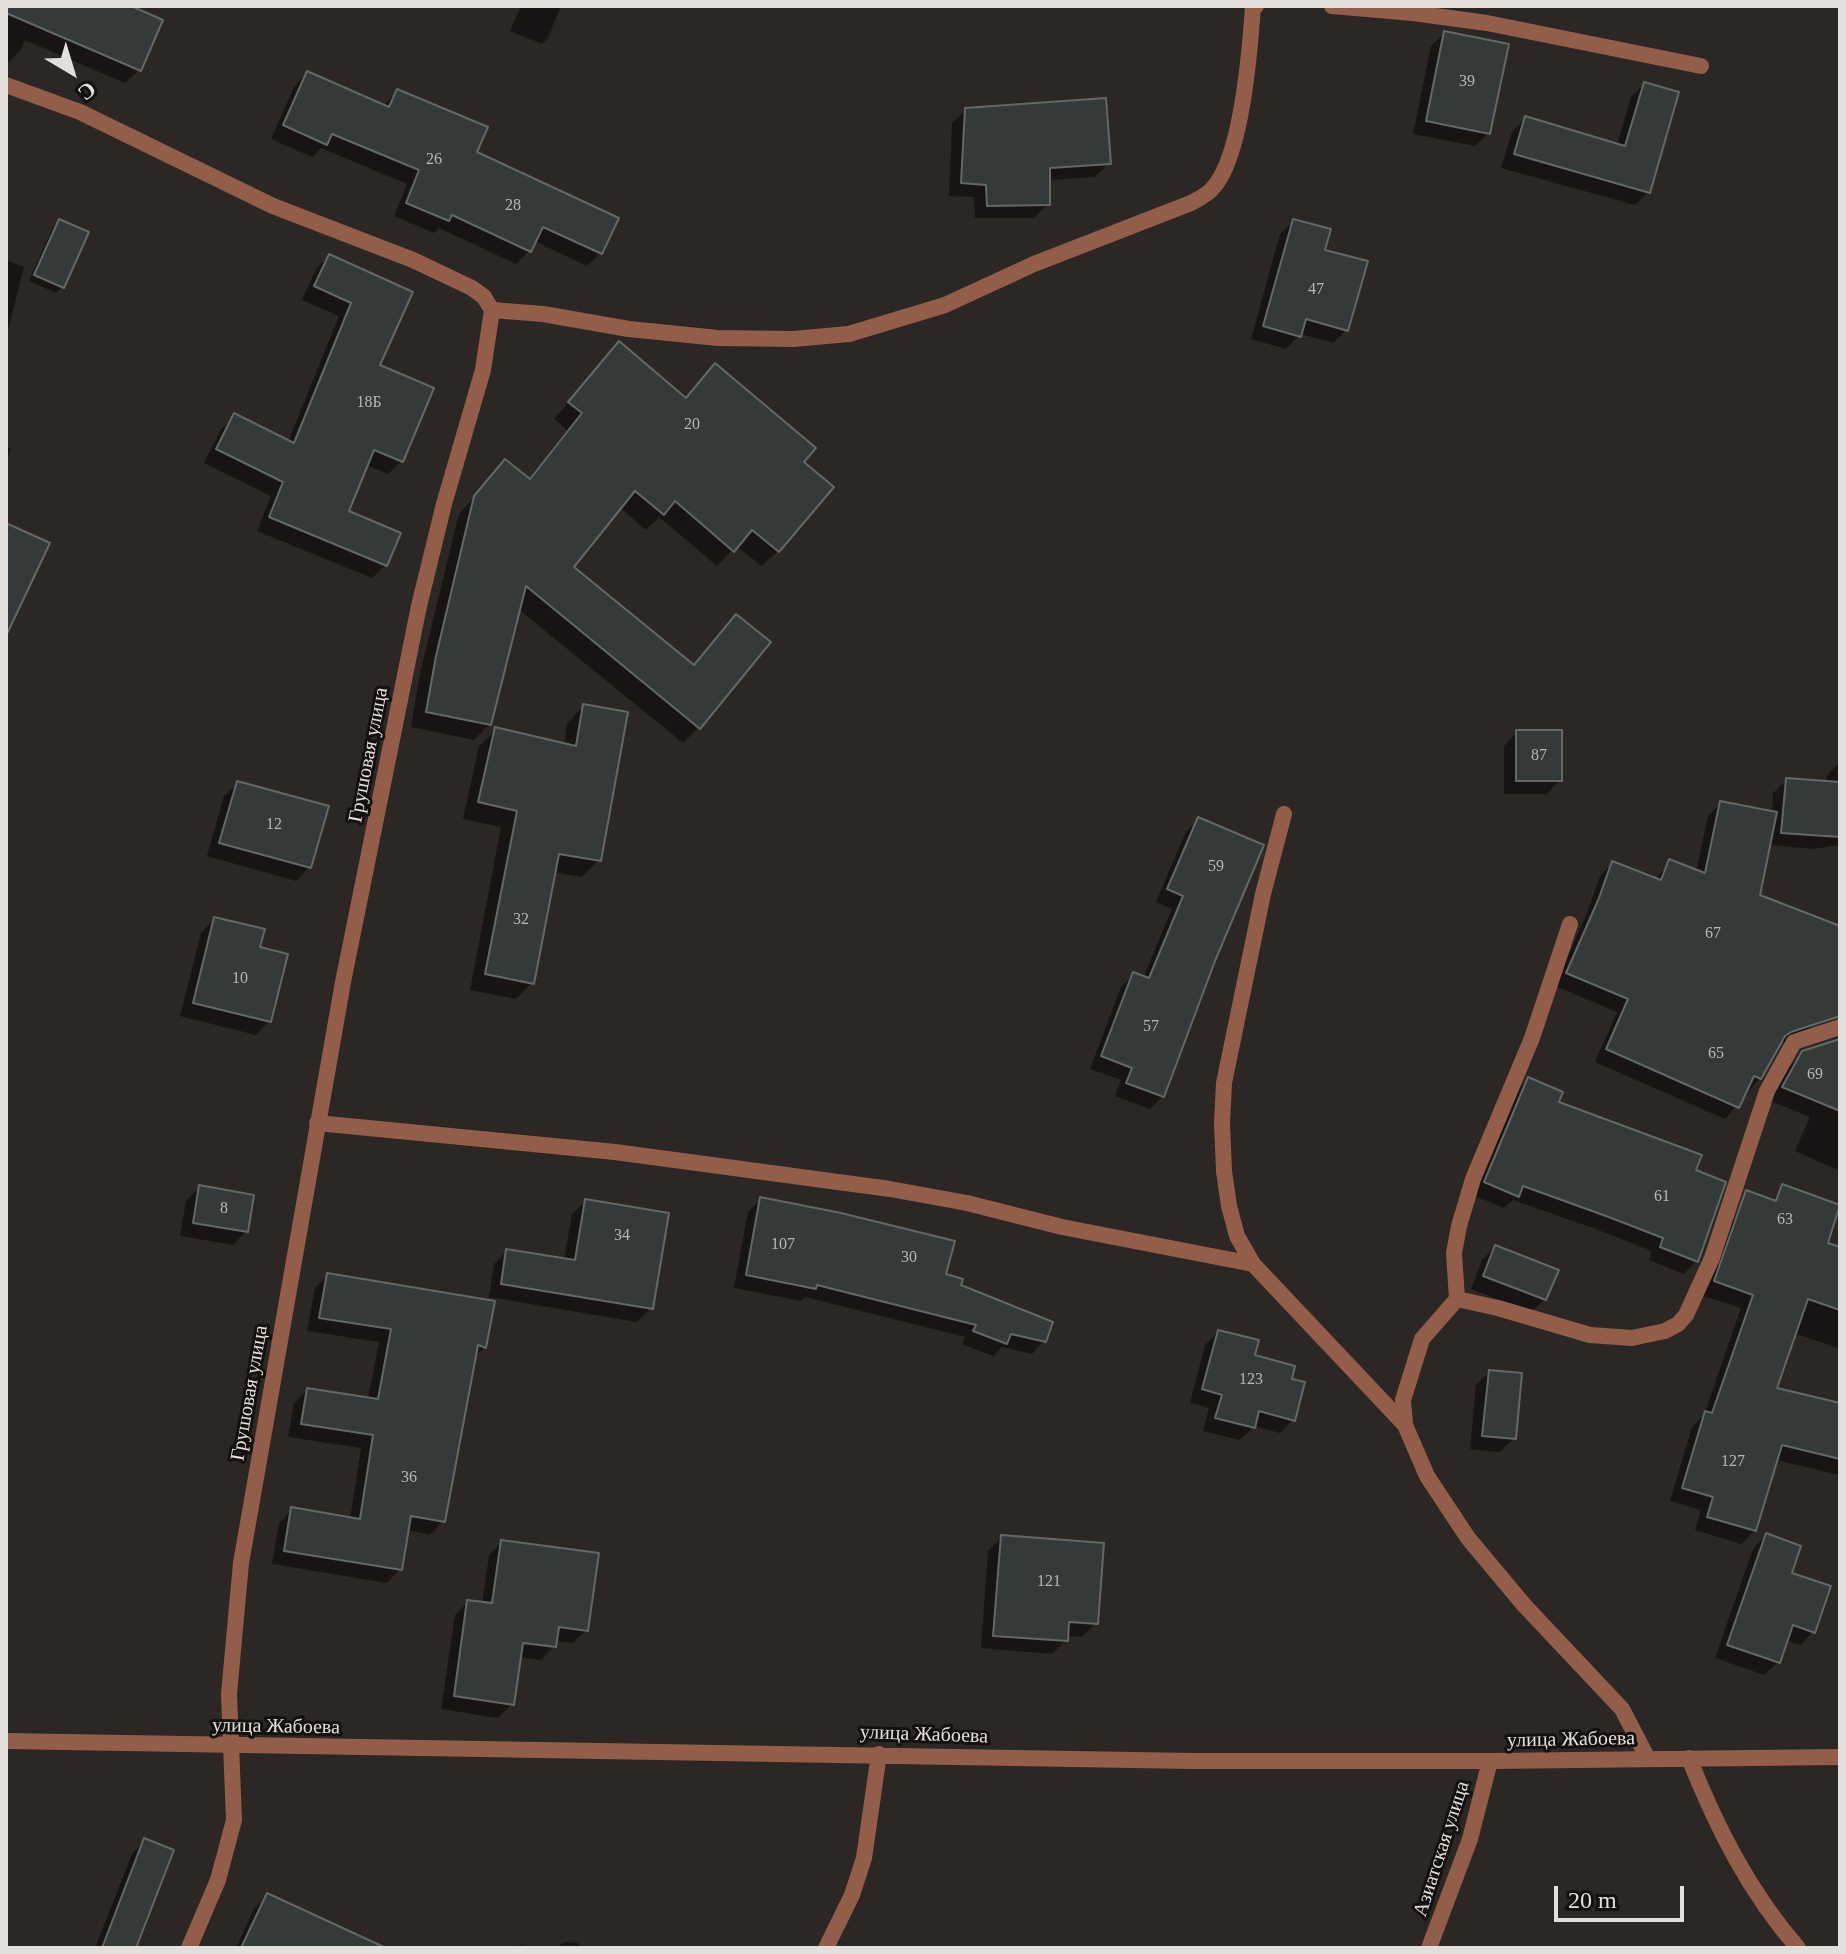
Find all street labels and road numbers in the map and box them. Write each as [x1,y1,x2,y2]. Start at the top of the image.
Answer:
street label: Грушовая улица [344,685,394,825]
street label: Грушовая улица [226,1323,274,1463]
street label: улица Жабоева [212,1714,340,1740]
street label: улица Жабоева [860,1721,988,1749]
street label: улица Жабоева [1507,1727,1635,1753]
street label: Азиатская улица [1409,1778,1475,1920]

